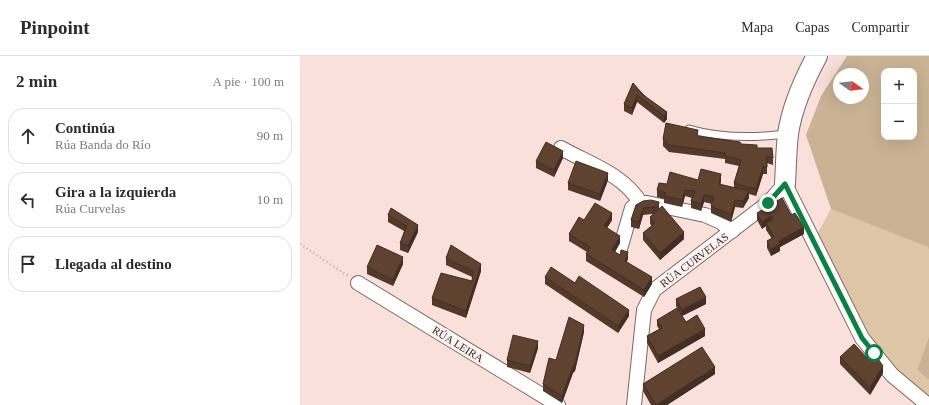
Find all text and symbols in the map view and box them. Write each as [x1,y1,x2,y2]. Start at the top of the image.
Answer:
text: Pinpoint [20,17,90,38]
text: Mapa [741,20,773,35]
text: Capas [795,20,829,35]
text: Compartir [851,20,909,35]
north arrow [833,68,869,104]
map controls [881,68,917,140]
button: + [881,68,917,104]
text: 2 min [16,72,57,91]
text: A pie · 100 m [213,74,284,89]
button: − [881,104,917,140]
text: Continúa [55,120,115,136]
icon: ahead [17,125,39,147]
text: 90 m [257,128,283,143]
text: Rúa Banda do Río [55,137,151,152]
text: Gira a la izquierda [55,184,176,200]
icon: left [17,189,39,211]
text: 10 m [257,192,283,207]
route end [759,194,777,212]
text: Rúa Curvelas [55,201,125,216]
street label: RÚA CURVELAS [657,230,731,290]
icon: arrive [17,253,39,275]
text: Llegada al destino [55,256,172,272]
street label: RÚA LEIRA [430,324,486,364]
route start [865,344,883,362]

